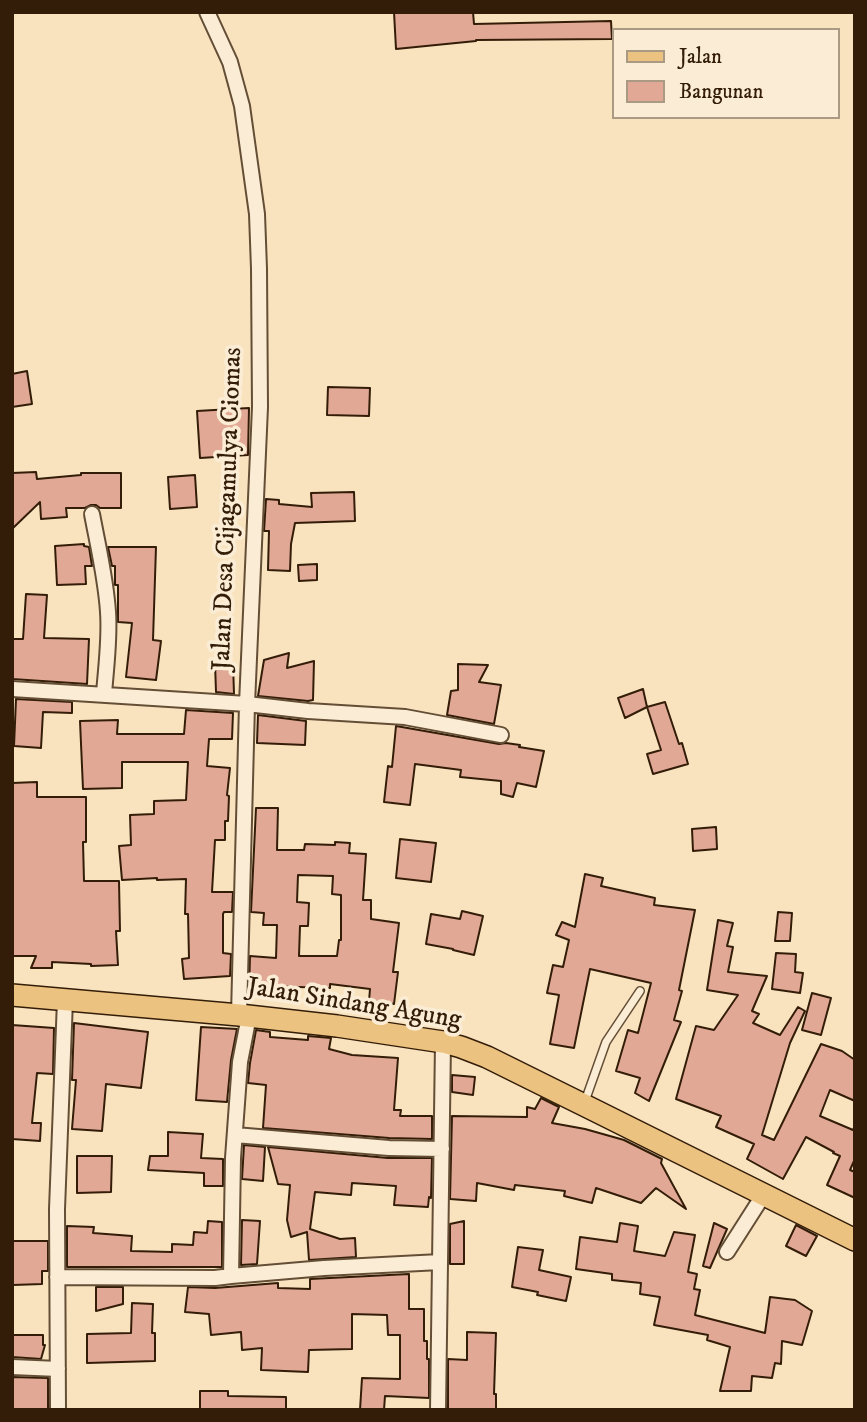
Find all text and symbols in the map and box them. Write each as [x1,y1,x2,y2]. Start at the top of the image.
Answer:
legend [612,28,839,119]
text: Jalan [679,44,722,70]
text: Bangunan [679,79,763,105]
street label: Jalan Desa Cijagamulya Ciomas [208,347,250,671]
street label: Jalan Sindang Agung [245,973,463,1037]

